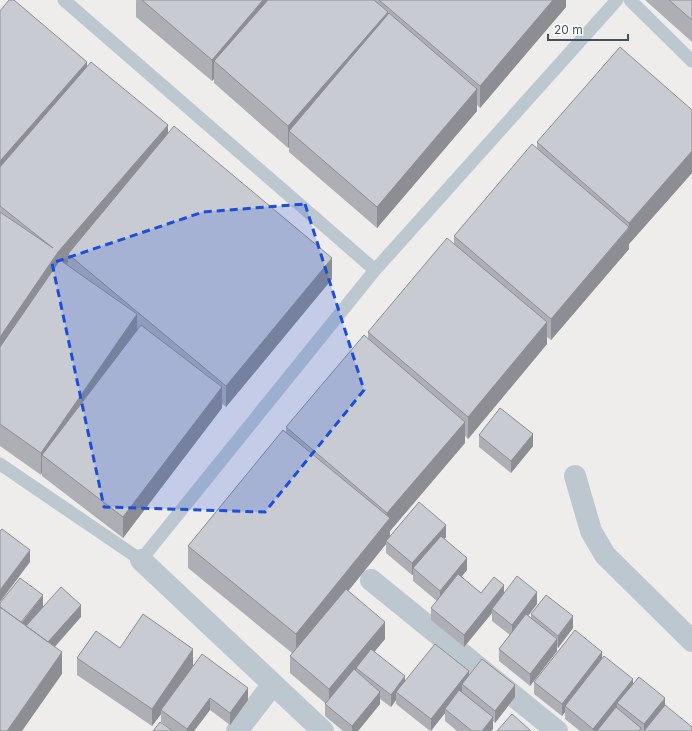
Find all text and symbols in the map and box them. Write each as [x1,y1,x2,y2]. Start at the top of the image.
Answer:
scale bar [548,16,628,42]
text: 20 m [554,22,583,37]

